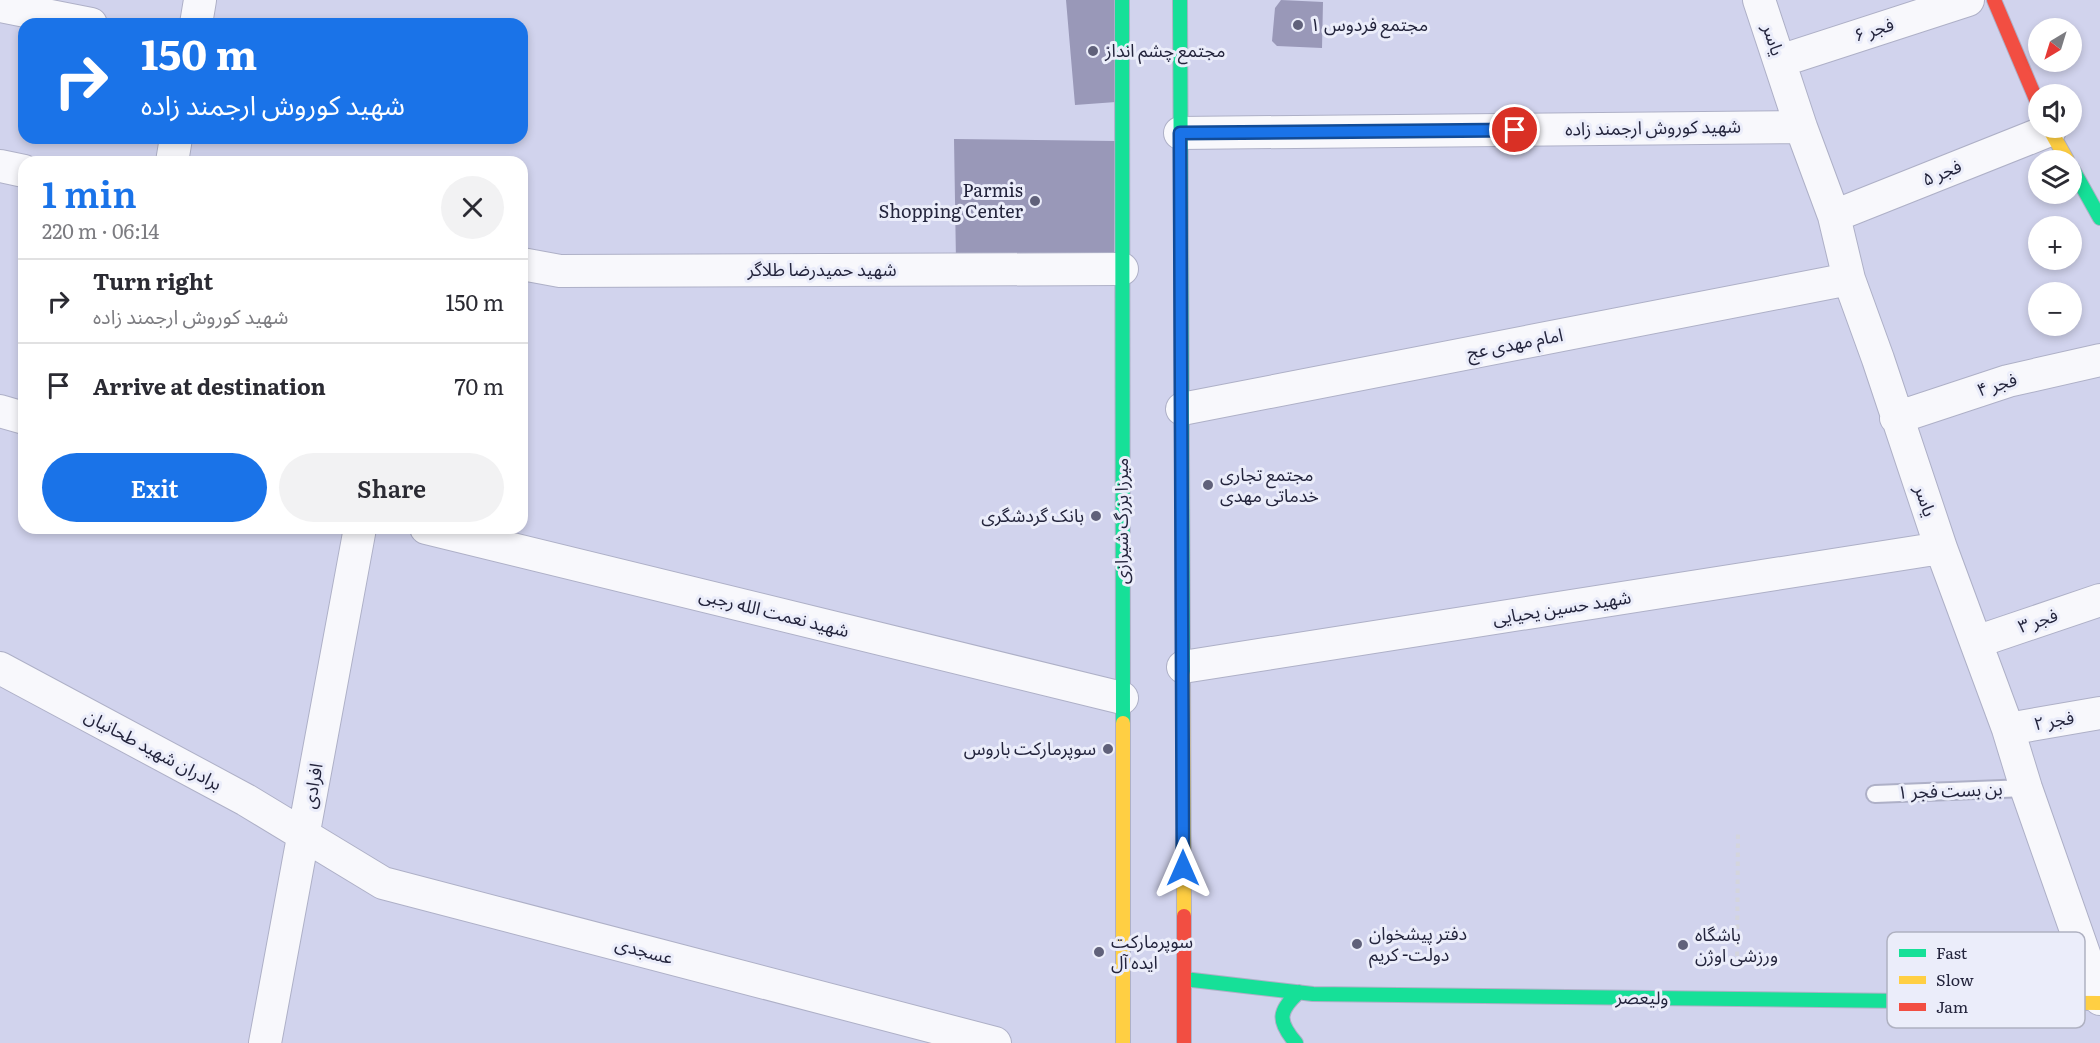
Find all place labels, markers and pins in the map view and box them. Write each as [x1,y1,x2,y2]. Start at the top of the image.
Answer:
place label: مجتمع فردوس ۱ [1310,10,1428,39]
marker: مجتمع فردوس ۱ [1291,18,1305,32]
place label: مجتمع چشم انداز [1104,36,1225,65]
marker: مجتمع چشم انداز [1086,44,1100,58]
pin [1489,104,1540,155]
place label: Parmis Shopping Center [878,176,1023,224]
marker: Parmis Shopping Center [1028,194,1042,208]
place label: مجتمع تجاری خدماتی مهدی [1220,460,1319,508]
marker: مجتمع تجاری خدماتی مهدی [1201,478,1215,492]
place label: بانک گردشگری [981,501,1084,528]
marker: بانک گردشگری [1089,509,1103,523]
place label: سوپرمارکت باروس [964,734,1096,761]
marker: سوپرمارکت باروس [1101,742,1115,756]
place label: دفتر پیشخوان دولت- کریم [1369,919,1467,968]
place label: باشگاه ورزشی اوژن [1695,920,1778,968]
place label: سوپرمارکت ایده آل [1111,927,1193,975]
marker: دفتر پیشخوان دولت- کریم [1350,937,1364,951]
marker: باشگاه ورزشی اوژن [1676,938,1690,952]
marker: سوپرمارکت ایده آل [1092,945,1106,959]

